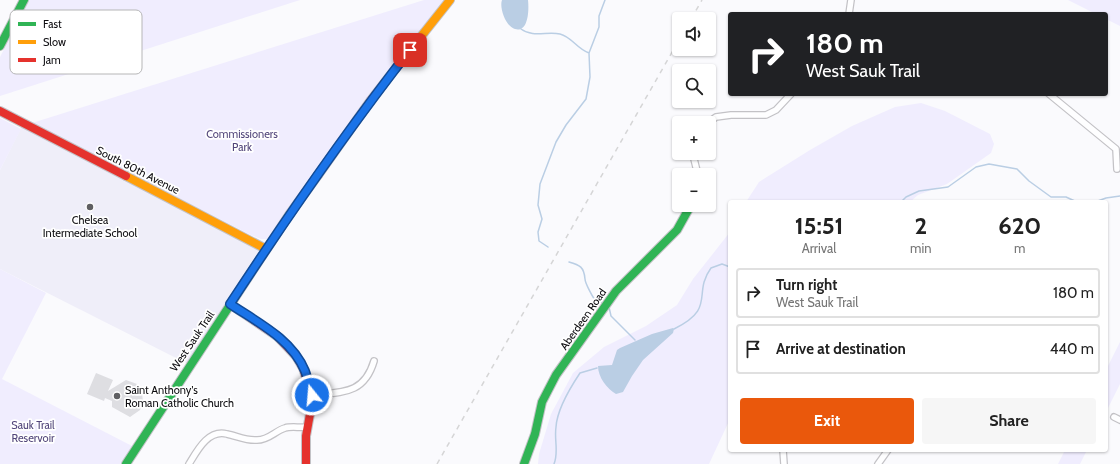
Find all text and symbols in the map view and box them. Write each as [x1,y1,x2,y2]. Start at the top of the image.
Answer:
legend [10,10,142,74]
map controls [672,12,716,212]
button: sound [672,12,716,56]
text: Fast [43,17,62,31]
text: 180 m [806,26,884,60]
icon: right [740,28,792,80]
pin [393,33,427,67]
text: Slow [43,35,66,49]
icon: arrive [399,39,421,61]
text: Jam [42,53,61,67]
text: West Sauk Trail [806,60,920,82]
button: search [672,64,716,108]
button: + [672,116,716,160]
park label: Commissioners Park [206,127,278,154]
street label: South 80th Avenue [94,143,182,197]
button: − [672,168,716,212]
marker: Chelsea Intermediate School [85,202,95,212]
text: 15:51 [795,211,843,240]
text: 2 [914,211,927,240]
text: 620 [998,211,1041,240]
place label: Chelsea Intermediate School [43,213,138,240]
text: Arrival [802,240,836,256]
text: min [910,240,932,256]
text: m [1014,240,1025,256]
text: Turn right [776,276,837,294]
icon: right [742,282,764,304]
text: 180 m [1053,284,1094,302]
street label: Aberdeen Road [557,286,609,352]
text: West Sauk Trail [776,294,858,310]
street label: West Sauk Trail [167,308,218,374]
icon: arrive [742,338,764,360]
text: Arrive at destination [776,340,906,358]
text: 440 m [1050,340,1094,358]
position arrow [291,374,333,416]
place label: Saint Anthony's Roman Catholic Church [125,383,234,410]
marker: Saint Anthony's Roman Catholic Church [112,391,122,401]
button: Exit [740,398,914,444]
button: Share [922,398,1096,444]
park label: Sauk Trail Reservoir [11,418,55,445]

